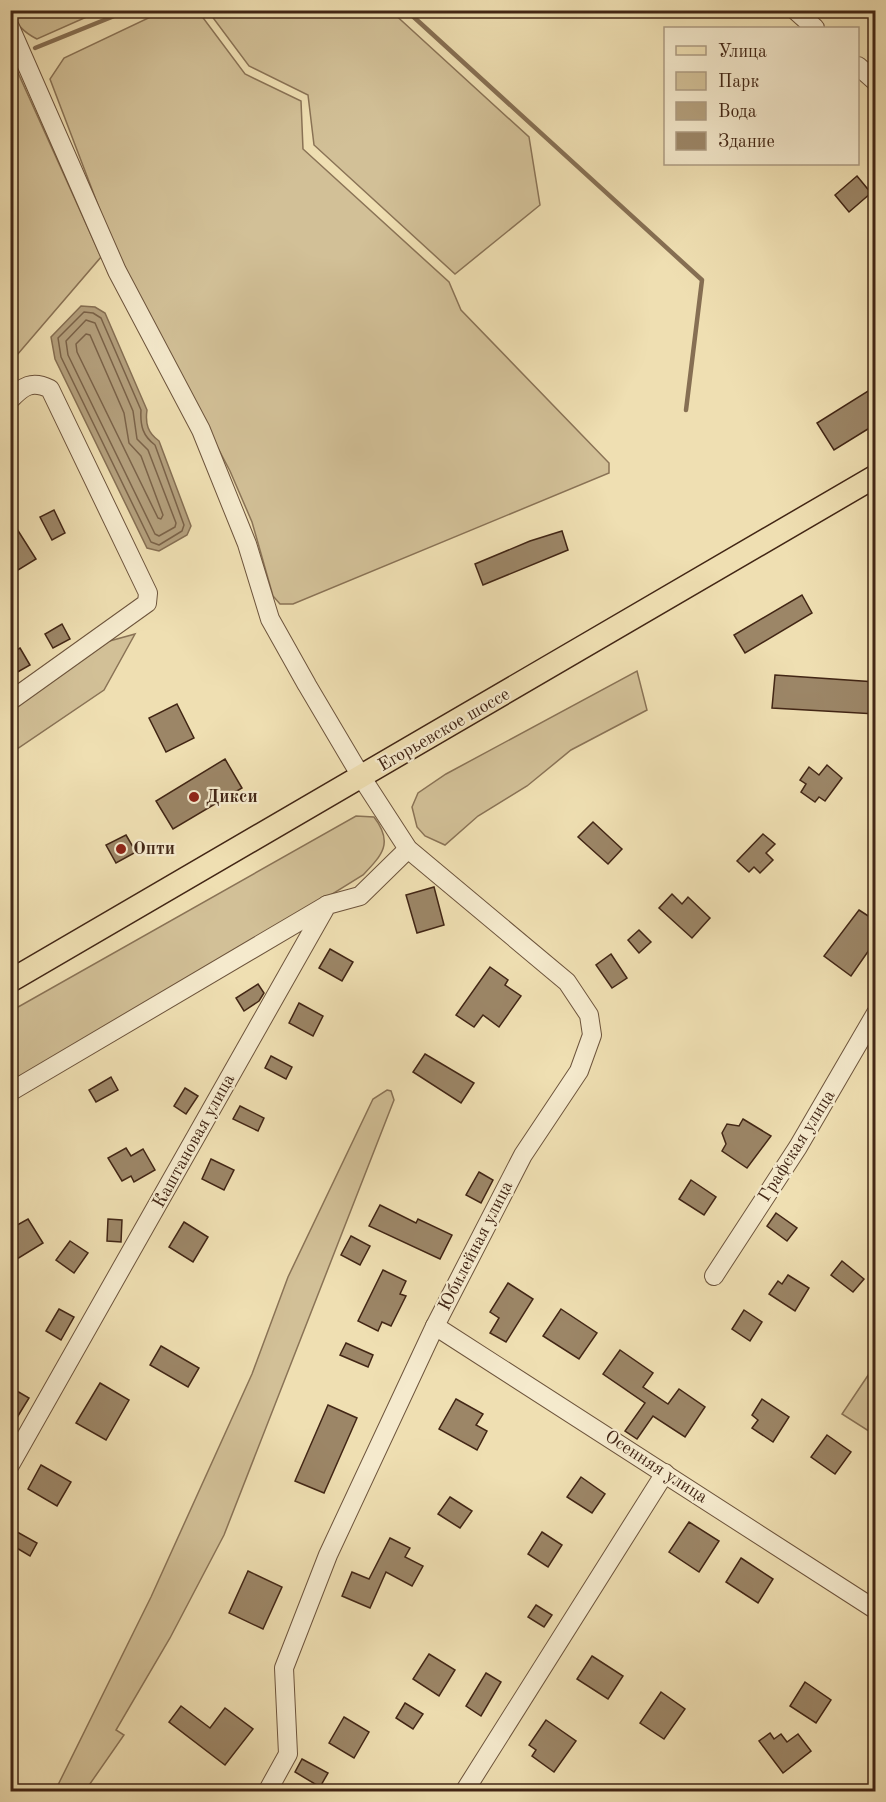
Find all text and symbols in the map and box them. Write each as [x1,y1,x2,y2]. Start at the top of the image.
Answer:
legend [664,27,859,165]
text: Улица [718,43,767,61]
text: Парк [718,73,759,91]
text: Вода [718,103,757,121]
text: Здание [718,133,775,151]
street label: Егорьевское шоссе [375,685,513,775]
place label: Дикси [206,788,258,806]
marker: Дикси [187,790,201,804]
place label: Опти [133,840,175,858]
marker: Опти [114,842,128,856]
street label: Каштановая улица [150,1071,238,1211]
street label: Графская улица [755,1087,839,1206]
street label: Юбилейная улица [436,1178,517,1314]
street label: Осенняя улица [602,1427,711,1507]

